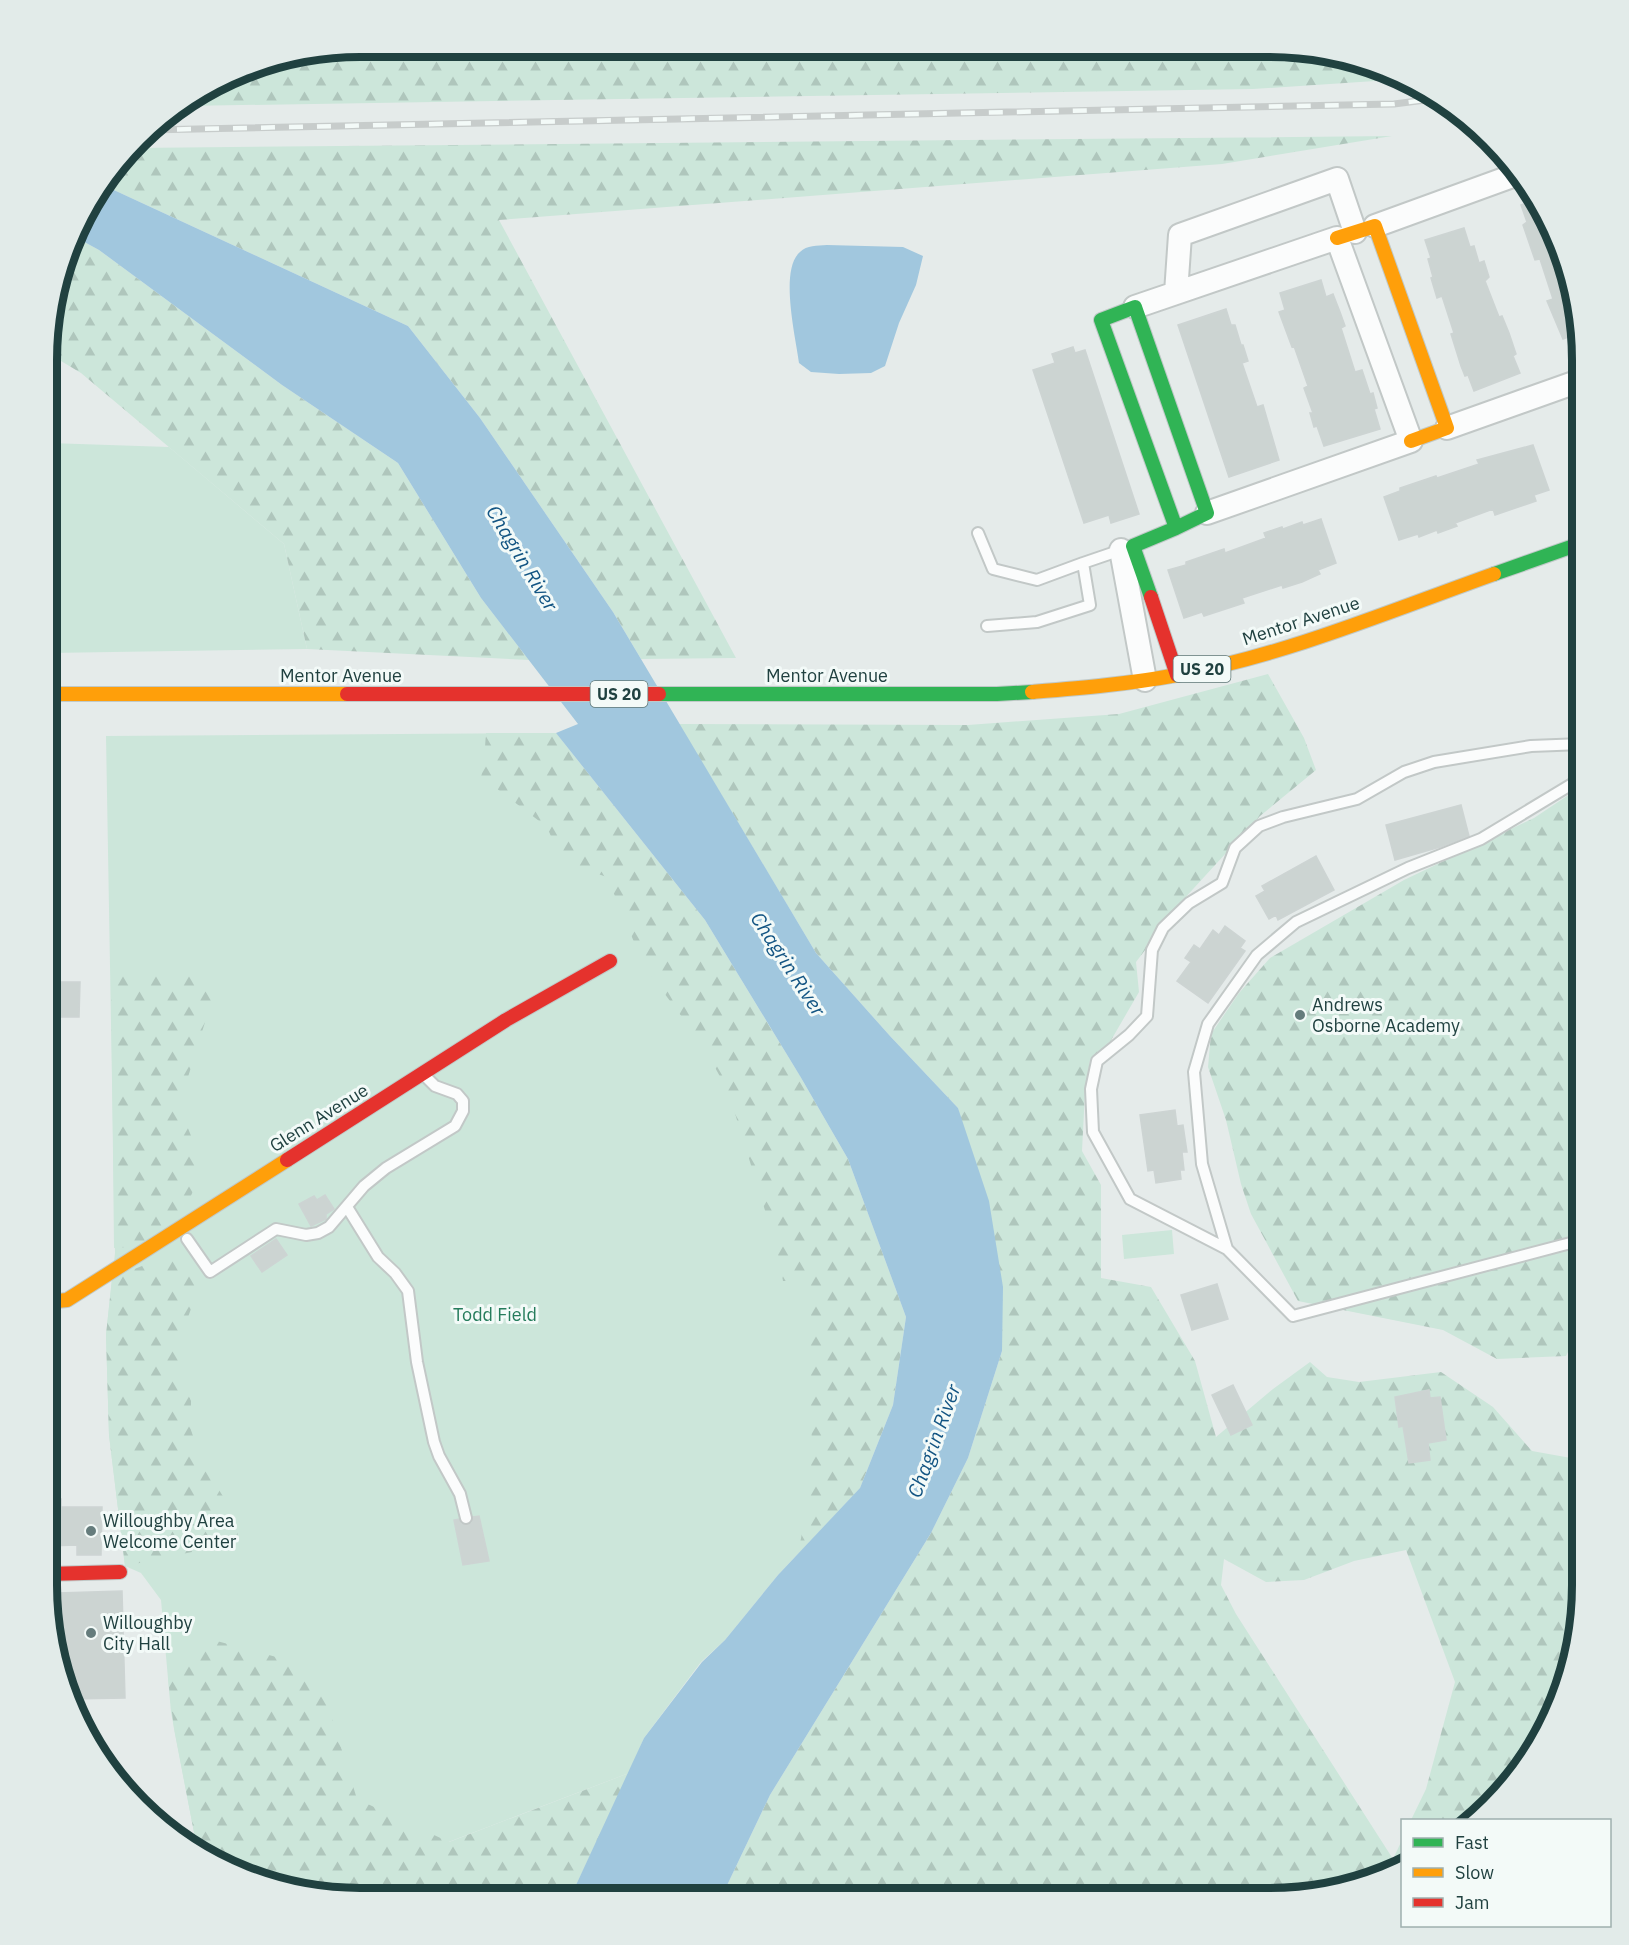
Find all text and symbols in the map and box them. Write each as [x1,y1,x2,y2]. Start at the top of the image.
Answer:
water label: Chagrin River [480,500,565,616]
street label: Mentor Avenue [1239,591,1363,650]
road number: US 20 [1174,656,1230,682]
street label: Mentor Avenue [280,664,402,687]
street label: Mentor Avenue [766,664,888,687]
road number: US 20 [590,681,648,707]
water label: Chagrin River [745,907,832,1021]
place label: Andrews Osborne Academy [1312,993,1460,1037]
marker: Andrews Osborne Academy [1293,1008,1307,1022]
street label: Glenn Avenue [265,1078,372,1157]
park label: Todd Field [453,1303,537,1326]
water label: Chagrin River [901,1380,967,1501]
place label: Willoughby Area Welcome Center [103,1509,237,1553]
marker: Willoughby Area Welcome Center [84,1524,98,1538]
place label: Willoughby City Hall [103,1611,193,1655]
marker: Willoughby City Hall [84,1626,98,1640]
legend [1401,1819,1611,1927]
text: Fast [1455,1831,1489,1854]
text: Slow [1455,1861,1494,1884]
text: Jam [1455,1891,1490,1914]

